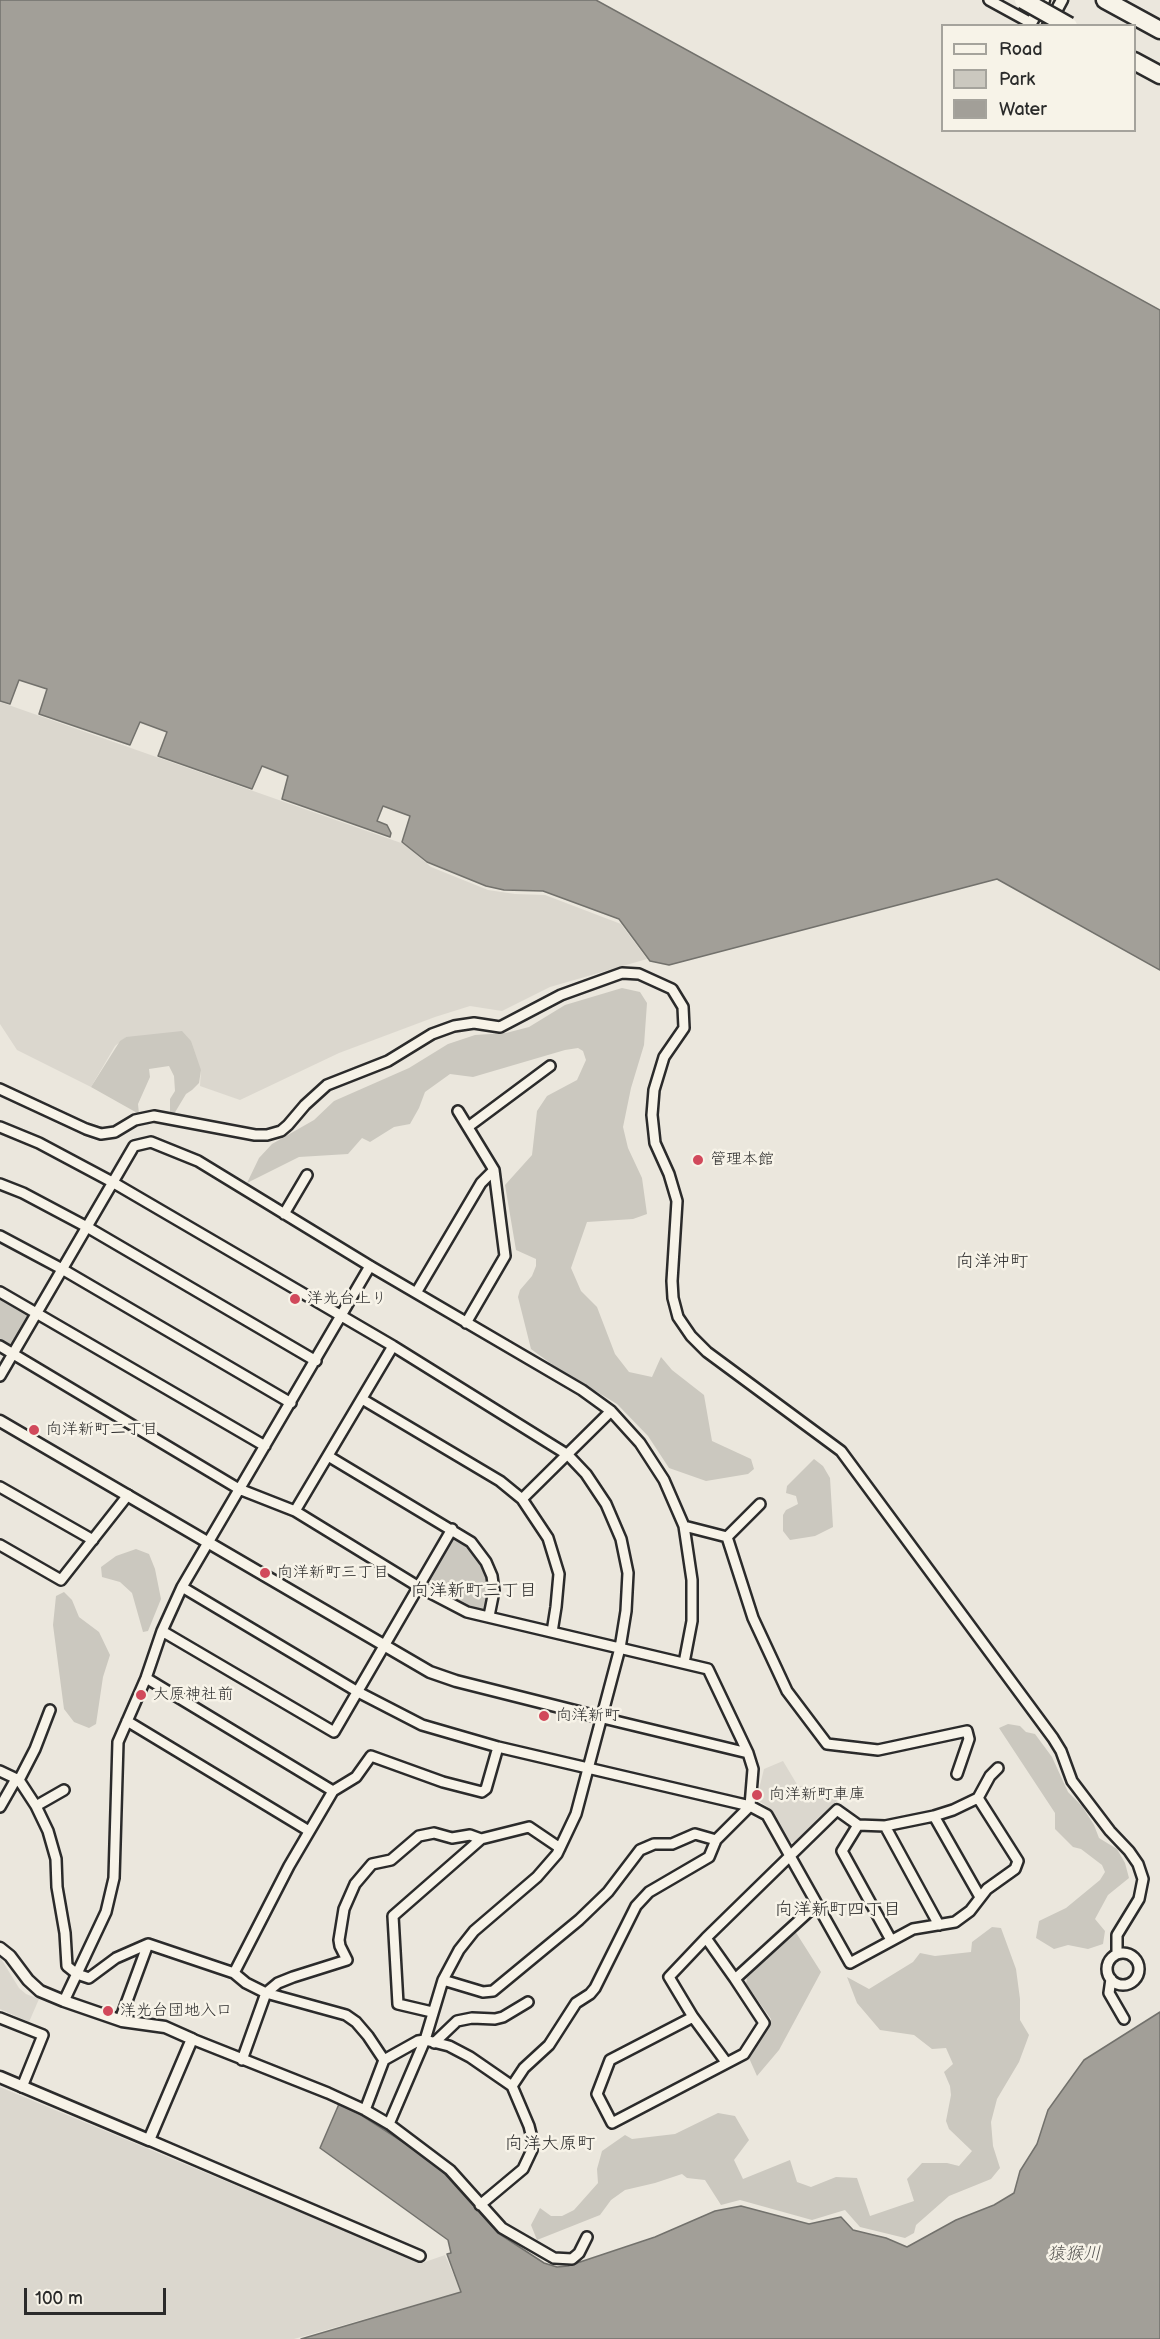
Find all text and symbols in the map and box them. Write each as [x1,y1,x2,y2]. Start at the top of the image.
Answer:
legend [941,24,1136,132]
text: Road [999,39,1043,60]
text: Park [999,69,1035,90]
text: Water [999,99,1047,120]
place label: 管理本館 [710,1150,774,1170]
marker: 管理本館 [691,1153,705,1167]
district label: 向洋沖町 [956,1251,1028,1273]
place label: 洋光台上り [307,1289,387,1309]
marker: 洋光台上り [288,1292,302,1306]
place label: 向洋新町二丁目 [46,1420,158,1440]
marker: 向洋新町二丁目 [27,1423,41,1437]
place label: 向洋新町三丁目 [277,1563,389,1583]
marker: 向洋新町三丁目 [258,1566,272,1580]
district label: 向洋新町三丁目 [411,1580,537,1602]
place label: 大原神社前 [153,1685,233,1705]
marker: 大原神社前 [134,1688,148,1702]
place label: 向洋新町 [556,1706,620,1726]
marker: 向洋新町 [537,1709,551,1723]
place label: 向洋新町車庫 [769,1785,865,1805]
marker: 向洋新町車庫 [750,1788,764,1802]
district label: 向洋新町四丁目 [775,1899,901,1921]
place label: 洋光台団地入口 [120,2001,232,2021]
marker: 洋光台団地入口 [101,2004,115,2018]
district label: 向洋大原町 [505,2133,595,2155]
water label: 猿猴川 [1047,2243,1101,2265]
scale bar [27,2276,170,2314]
text: 100 m [35,2288,83,2309]

